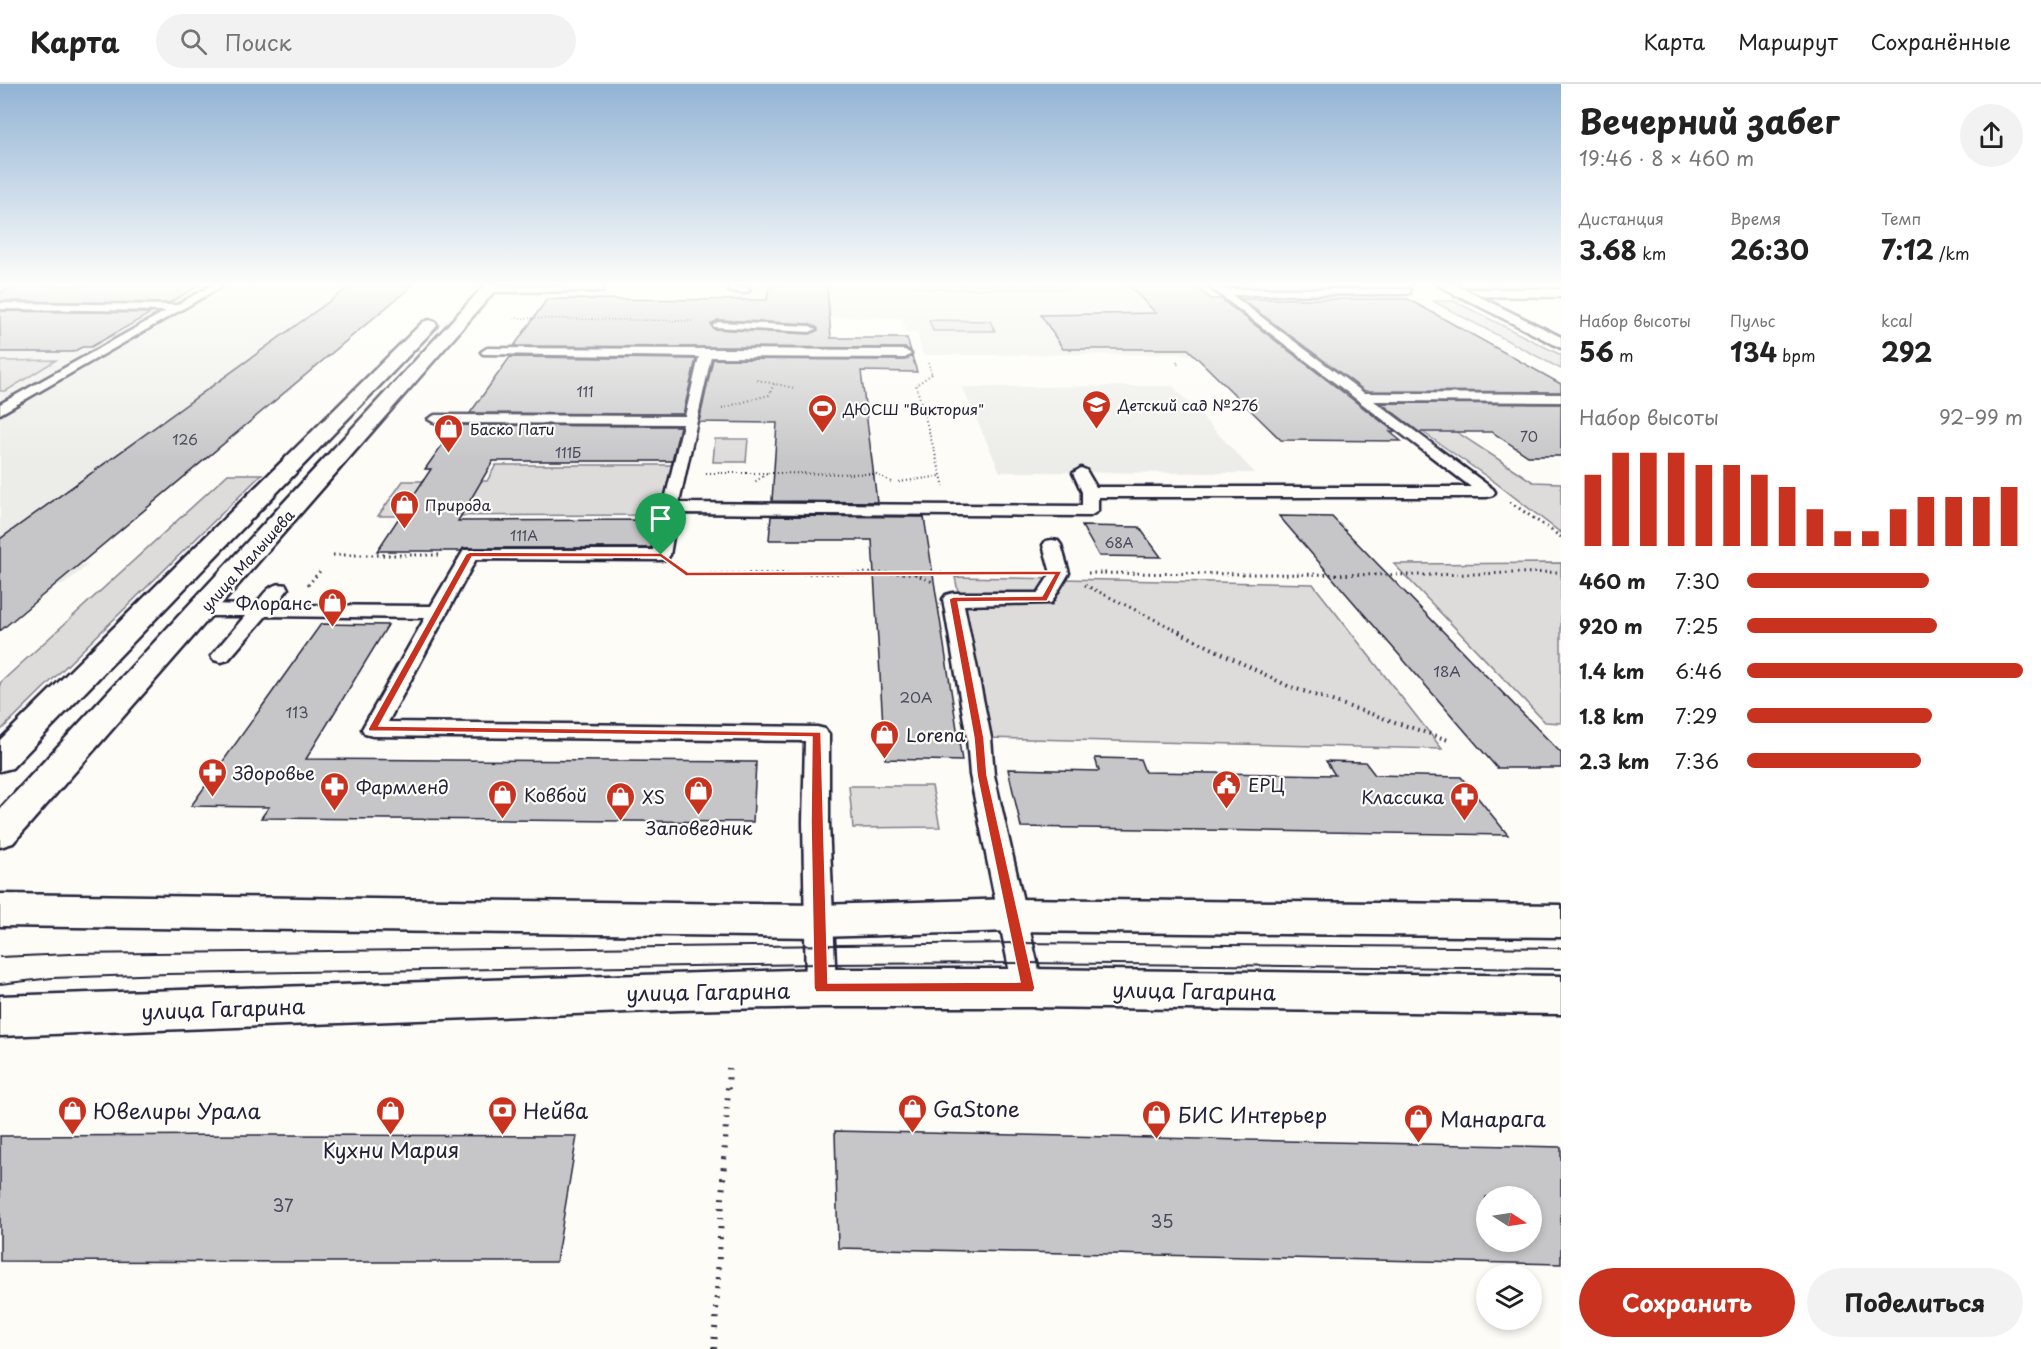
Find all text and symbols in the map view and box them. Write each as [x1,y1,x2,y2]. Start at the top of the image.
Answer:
search box [156,14,576,68]
text: Карта [30,20,120,63]
icon: search [177,25,210,58]
text: Поиск [225,25,292,58]
text: Карта [1644,25,1705,57]
text: Маршрут [1738,25,1838,57]
text: Сохранённые [1871,25,2011,57]
text: Вечерний забег [1579,95,1839,145]
button: share [1960,104,2023,167]
text: 19:46 · 8 × 460 m [1579,143,1754,173]
text: Дистанция [1579,206,1664,230]
text: Время [1730,206,1781,230]
text: Темп [1881,206,1921,230]
text: 3.68 [1579,230,1637,269]
text: 26:30 [1730,230,1809,269]
text: 7:12 [1881,230,1934,269]
text: km [1637,241,1666,265]
text: /km [1934,241,1970,265]
text: Набор высоты [1579,308,1691,332]
text: Пульс [1730,308,1775,332]
text: kcal [1881,308,1913,332]
text: 56 [1579,332,1614,371]
text: 134 [1730,332,1777,371]
text: 292 [1881,332,1932,371]
text: m [1614,343,1634,367]
text: bpm [1777,343,1816,367]
house number: 111 [576,381,594,402]
school or university icon: Детский сад №276 [1081,388,1113,430]
sports icon: ДЮСШ "Виктория" [806,392,838,434]
place label: Детский сад №276 [1117,393,1258,416]
place label: ДЮСШ "Виктория" [842,397,984,420]
text: Набор высоты [1579,402,1719,432]
text: 92–99 m [1939,402,2023,432]
shop icon: Баско Пати [433,412,465,454]
place label: Баско Пати [470,417,555,440]
house number: 70 [1520,426,1538,447]
house number: 126 [172,429,198,450]
house number: 111Б [555,442,581,463]
shop icon: Природа [388,488,420,530]
place label: Природа [425,493,491,516]
pin [635,493,686,555]
icon: arrive [644,502,677,535]
street label: улица Малышева [195,503,300,616]
house number: 111А [510,525,538,546]
house number: 68А [1104,532,1134,553]
text: 460 m [1579,566,1646,596]
text: 7:30 [1675,566,1720,596]
shop icon: Флоранс [317,586,349,628]
place label: Флоранс [236,589,312,616]
text: 920 m [1579,611,1643,641]
text: 7:25 [1675,611,1718,641]
text: 1.4 km [1579,656,1645,686]
text: 6:46 [1675,656,1722,686]
house number: 18А [1433,659,1461,682]
house number: 20А [900,685,932,708]
house number: 113 [286,700,308,723]
text: 1.8 km [1579,701,1644,731]
text: 7:29 [1675,701,1717,731]
shop icon: Lorena [869,718,901,760]
place label: Lorena [906,721,966,748]
text: 2.3 km [1579,746,1649,776]
text: 7:36 [1675,746,1719,776]
pharmacy icon: Здоровье [196,756,228,798]
place label: Здоровье [232,759,315,786]
public building icon: ЕРЦ [1211,768,1243,810]
pharmacy icon: Фармленд [319,770,351,812]
place label: ЕРЦ [1248,771,1285,798]
place label: Фармленд [356,773,449,800]
shop icon: Заповедник [683,774,715,816]
shop icon: Ковбой [487,778,519,820]
shop icon: XS [605,780,637,822]
pharmacy icon: Классика [1449,780,1481,822]
place label: Ковбой [524,781,587,808]
place label: XS [642,783,665,810]
place label: Классика [1361,783,1445,810]
place label: Заповедник [646,814,753,841]
street label: улица Гагарина [1112,973,1277,1007]
street label: улица Гагарина [626,974,791,1008]
street label: улица Гагарина [141,989,306,1027]
shop icon: GaStone [896,1092,928,1134]
place label: GaStone [933,1092,1020,1124]
shop icon: Ювелиры Урала [56,1094,88,1136]
place label: Ювелиры Урала [93,1094,261,1126]
shop icon: Кухни Мария [375,1094,407,1136]
bank icon: Нейва [486,1094,518,1136]
place label: Нейва [523,1094,588,1126]
shop icon: БИС Интерьер [1141,1098,1173,1140]
place label: БИС Интерьер [1178,1098,1327,1130]
shop icon: Манарага [1403,1102,1435,1144]
place label: Манарага [1440,1102,1547,1134]
place label: Кухни Мария [323,1133,459,1165]
north arrow [1476,1186,1542,1252]
map controls [1476,1186,1542,1330]
house number: 37 [272,1191,294,1218]
house number: 35 [1150,1207,1174,1234]
button: layers [1476,1264,1542,1330]
button: Сохранить [1579,1268,1795,1337]
button: Поделиться [1807,1268,2023,1337]

